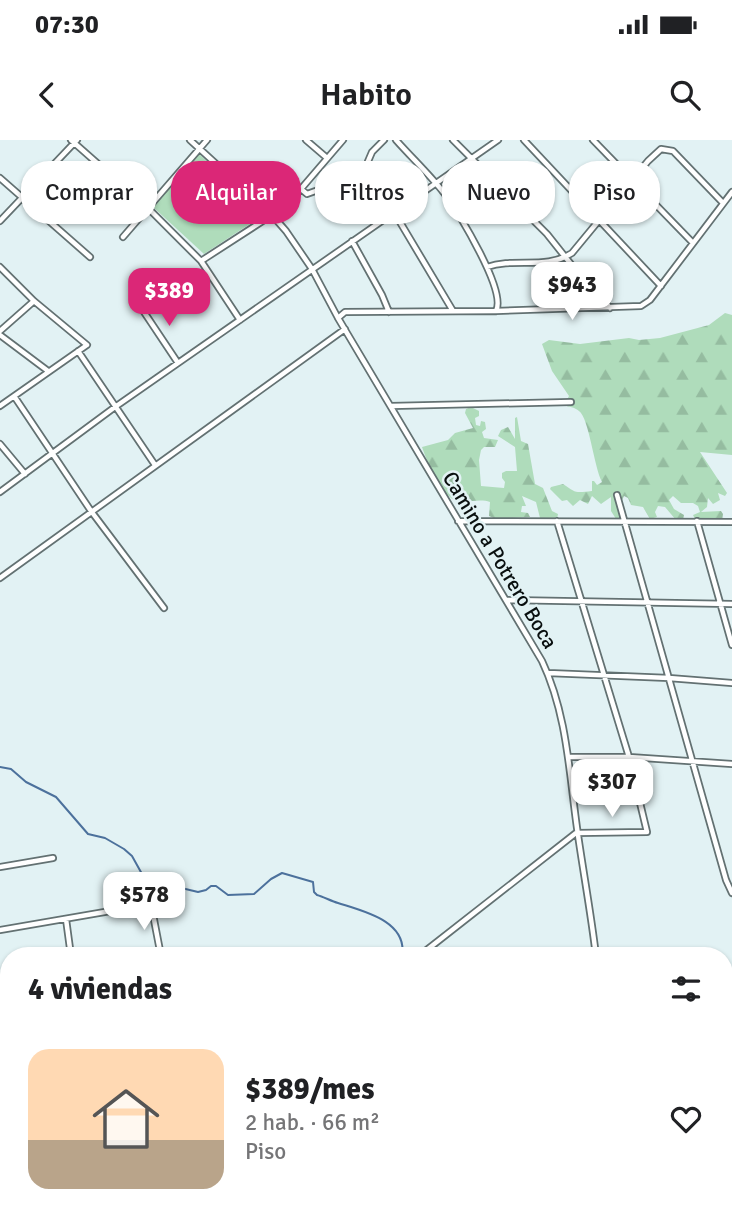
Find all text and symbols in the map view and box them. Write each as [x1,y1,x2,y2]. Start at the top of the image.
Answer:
text: 07:30 [35,9,99,41]
text: Habito [320,75,412,114]
icon: back [28,76,66,114]
icon: search [666,76,704,114]
chip: Comprar [21,161,157,224]
chip: Alquilar [171,161,301,224]
chip: Filtros [315,161,428,224]
chip: Nuevo [442,161,555,224]
chip: Piso [569,161,660,224]
pin: $943 [531,262,613,322]
pin: $389 [128,268,210,328]
text: $943 [547,270,597,299]
text: $389 [144,276,194,305]
street label: Camino a Potrero Boca [437,467,563,653]
pin: $307 [571,760,653,819]
text: $307 [587,767,637,796]
pin: $578 [103,872,185,932]
text: $578 [119,880,169,909]
icon: filters [667,970,705,1008]
text: 4 viviendas [28,971,172,1008]
text: $389/mes [245,1071,374,1108]
icon: home [84,1077,168,1161]
icon: heart [667,1100,705,1138]
text: 2 hab. · 66 m² [245,1108,380,1137]
text: Piso [245,1137,286,1166]

